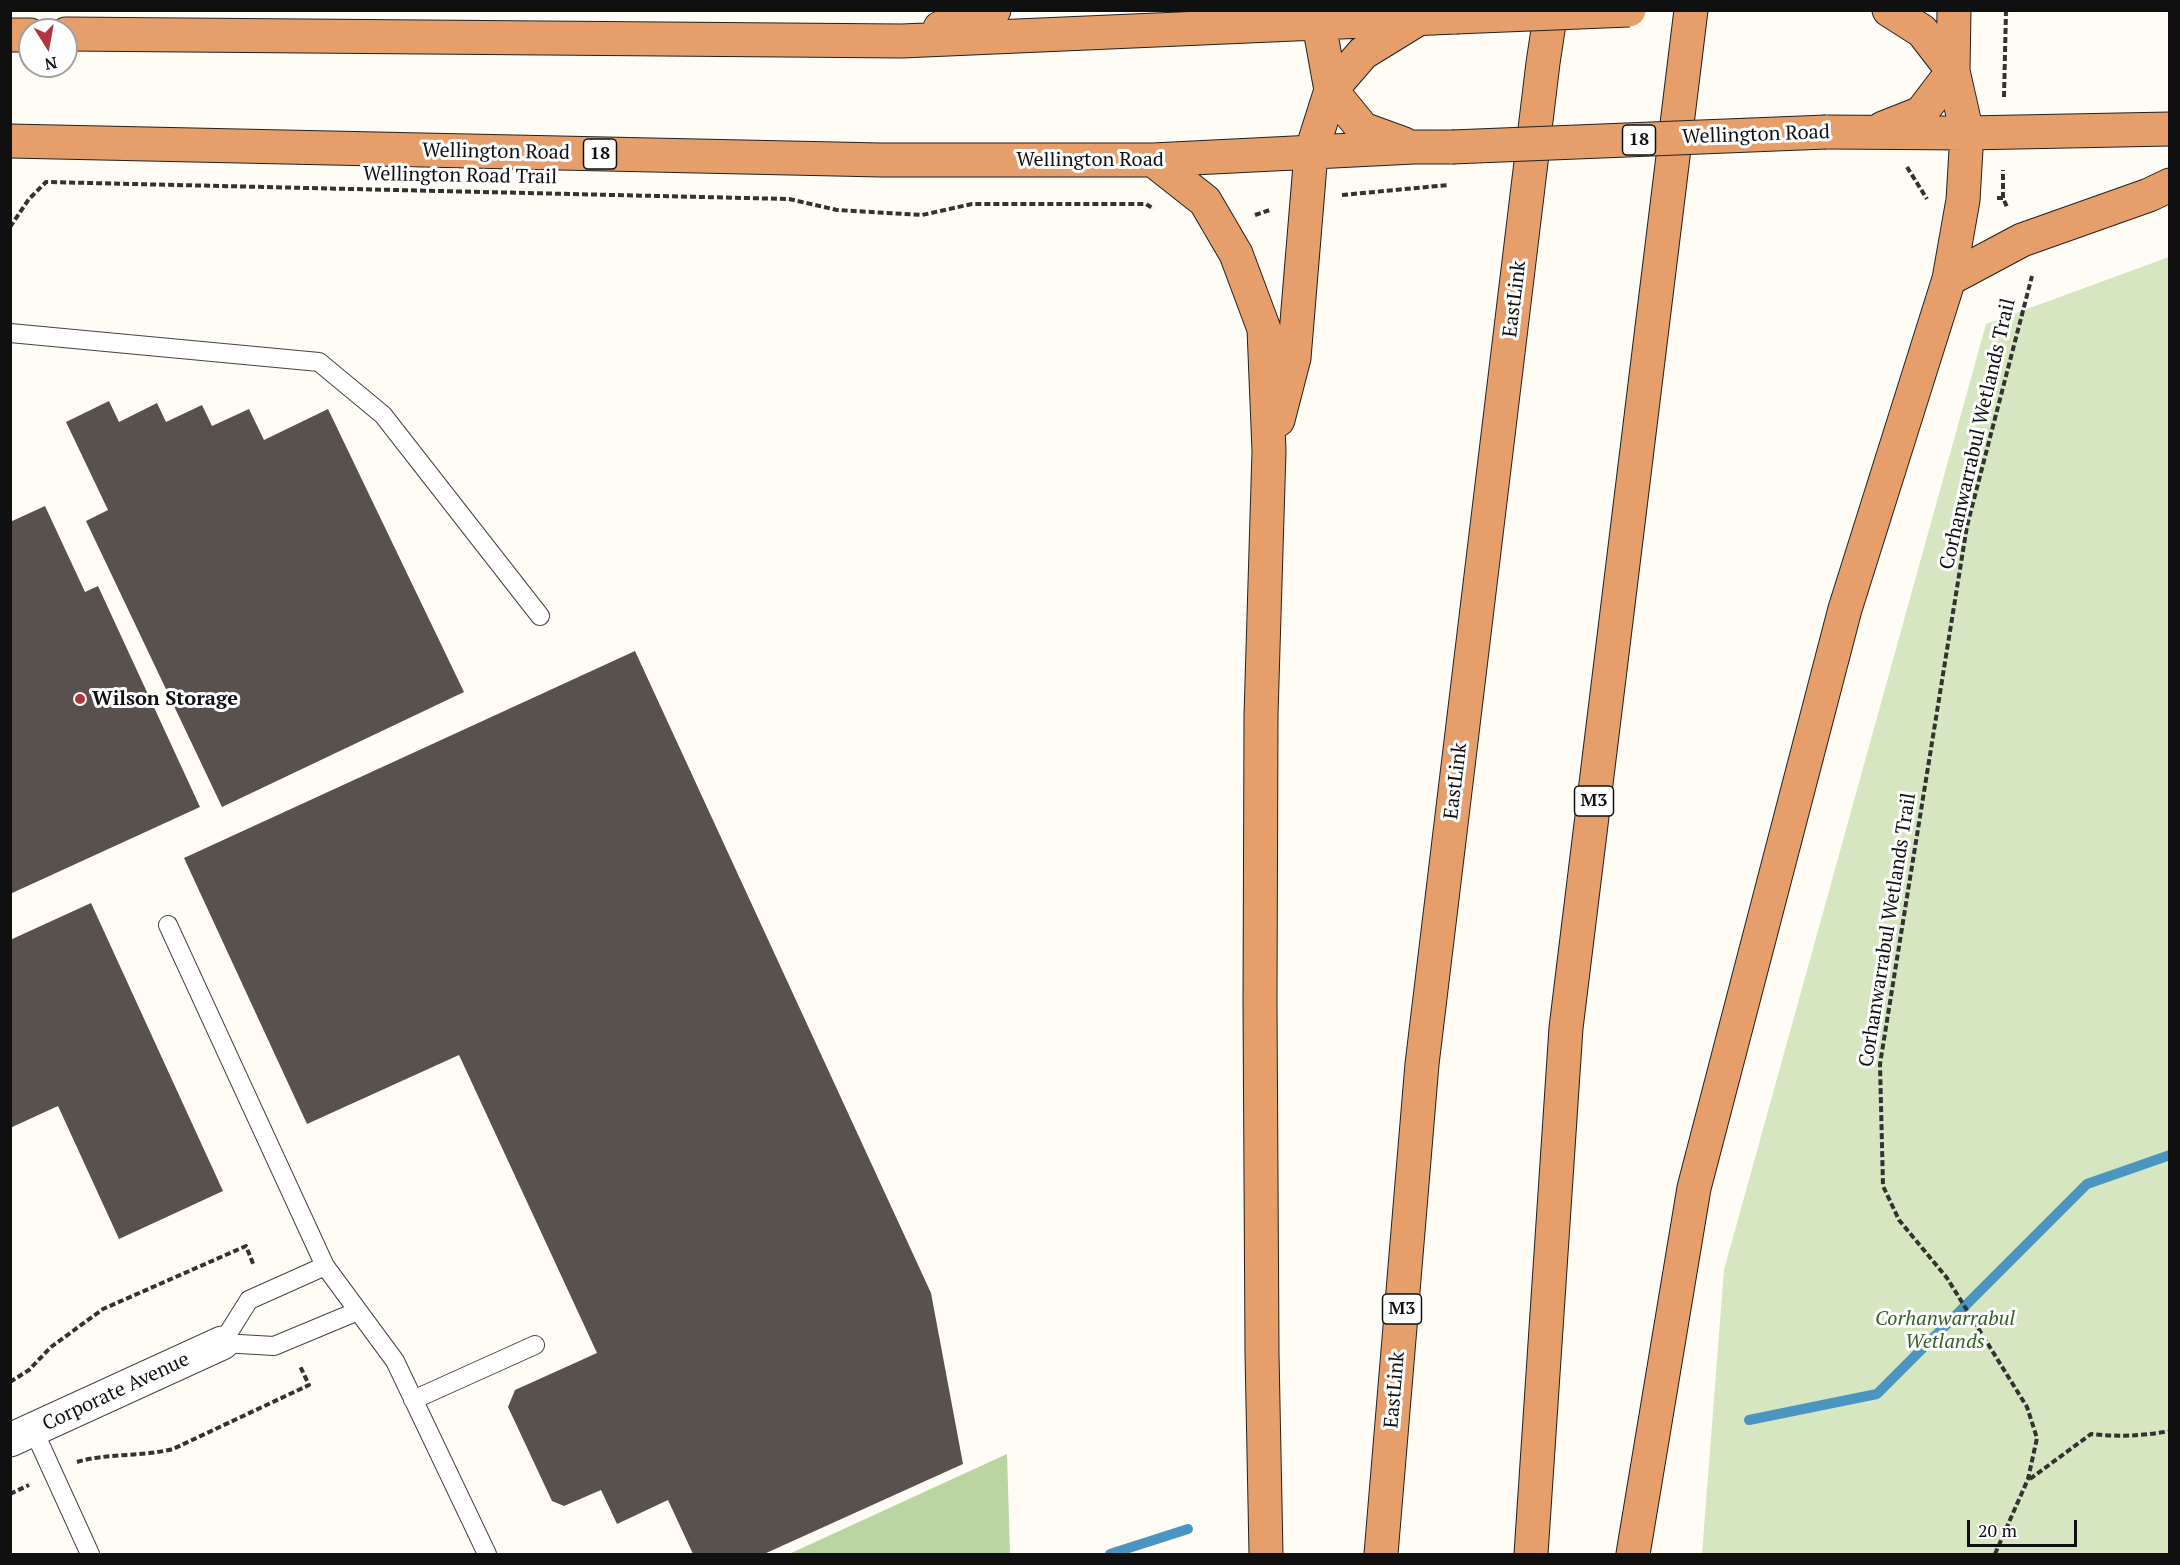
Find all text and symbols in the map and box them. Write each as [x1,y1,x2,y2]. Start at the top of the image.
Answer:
north arrow [18,18,78,78]
text: N [43,52,59,76]
street label: Wellington Road [1682,120,1830,150]
road number: 18 [1622,125,1656,155]
street label: Wellington Road [422,139,570,165]
road number: 18 [584,139,616,169]
street label: Wellington Road [1016,148,1164,172]
street label: Wellington Road Trail [363,162,557,190]
street label: EastLink [1498,259,1532,339]
street label: Corhanwarrabul Wetlands Trail [1935,296,2021,572]
place label: Wilson Storage [92,687,238,711]
marker: Wilson Storage [73,692,87,706]
street label: EastLink [1439,741,1473,821]
road number: M3 [1574,786,1614,816]
street label: Corhanwarrabul Wetlands Trail [1854,791,1922,1069]
road number: M3 [1382,1294,1422,1324]
park label: Corhanwarrabul Wetlands [1875,1307,2015,1354]
street label: Corporate Avenue [39,1348,193,1436]
street label: EastLink [1380,1351,1410,1429]
scale bar [1970,1508,2080,1546]
text: 20 m [1978,1518,2017,1542]

